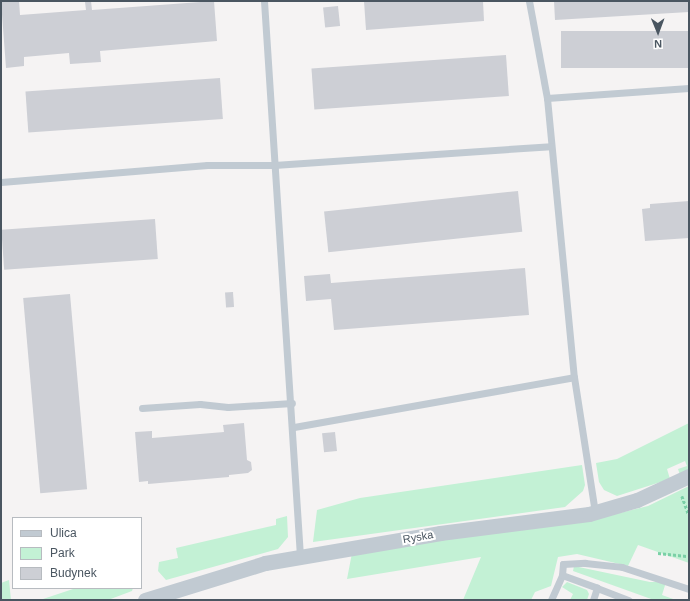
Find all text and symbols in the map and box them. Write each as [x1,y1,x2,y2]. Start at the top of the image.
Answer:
north arrow [638,12,678,52]
text: N [654,38,662,50]
legend [12,517,142,589]
text: Ulica [50,526,77,540]
street label: Ryska [402,528,434,546]
text: Park [50,546,75,560]
text: Budynek [50,566,97,580]

